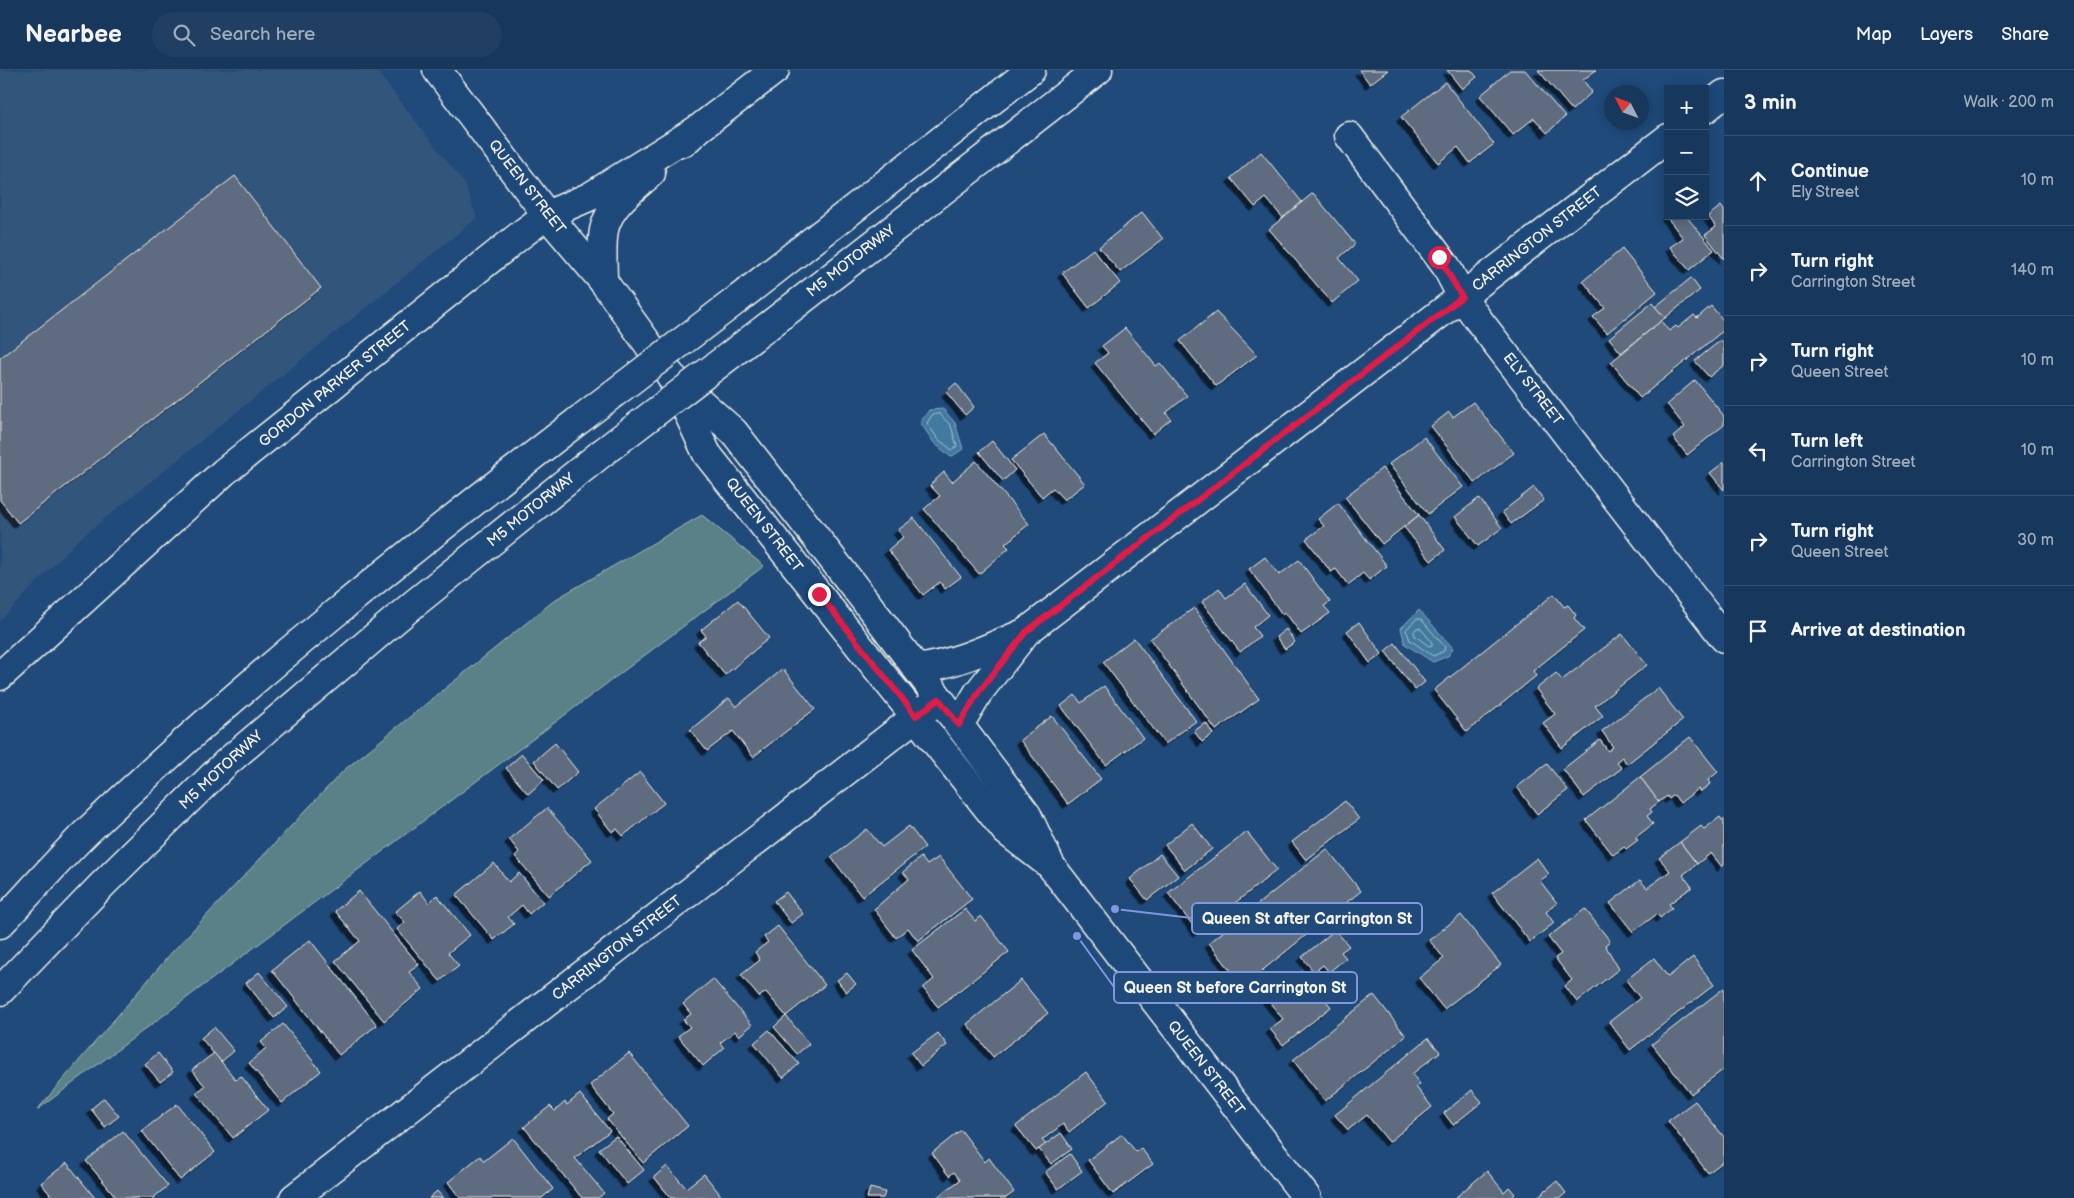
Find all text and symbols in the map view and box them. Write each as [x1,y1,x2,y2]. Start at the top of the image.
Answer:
search box [152,12,502,57]
text: Nearbee [25,20,122,49]
icon: search [170,21,198,49]
text: Search here [210,23,315,46]
text: Map [1856,24,1892,45]
text: Layers [1920,24,1973,45]
text: Share [2001,24,2049,45]
north arrow [1604,85,1649,130]
map controls [1664,85,1709,220]
button: + [1664,85,1709,130]
text: 3 min [1744,90,1797,115]
text: Walk · 200 m [1964,93,2054,112]
button: − [1664,130,1709,175]
street label: QUEEN STREET [484,136,570,238]
text: Continue [1791,160,1869,183]
icon: ahead [1744,167,1772,195]
text: 10 m [2021,171,2054,190]
button: layers [1664,175,1709,220]
street label: CARRINGTON STREET [1468,182,1606,296]
text: Ely Street [1791,183,1859,202]
street label: M5 MOTORWAY [803,220,899,302]
route start [1428,246,1451,269]
text: Turn right [1791,250,1874,273]
icon: right [1744,257,1772,285]
text: 140 m [2011,261,2054,280]
text: Carrington Street [1791,273,1915,292]
street label: GORDON PARKER STREET [255,317,415,451]
text: Turn right [1791,340,1874,363]
icon: right [1744,347,1772,375]
street label: ELY STREET [1499,349,1567,429]
text: 10 m [2021,351,2054,370]
text: Queen Street [1791,363,1888,382]
text: Turn left [1791,430,1863,453]
icon: left [1744,437,1772,465]
text: 10 m [2021,441,2054,460]
text: Carrington Street [1791,453,1915,472]
street label: M5 MOTORWAY [483,469,579,551]
street label: QUEEN STREET [721,474,807,576]
text: Turn right [1791,520,1874,543]
icon: right [1744,527,1772,555]
text: 30 m [2017,531,2054,550]
text: Queen Street [1791,543,1888,562]
route end [808,583,831,606]
icon: arrive [1744,617,1772,645]
text: Arrive at destination [1791,619,1966,642]
street label: M5 MOTORWAY [175,726,267,814]
street label: CARRINGTON STREET [548,891,686,1005]
callout: Queen St after Carrington St [1192,903,1422,934]
text: Queen St after Carrington St [1202,910,1413,929]
callout: Queen St before Carrington St [1114,972,1357,1003]
text: Queen St before Carrington St [1124,979,1347,998]
street label: QUEEN STREET [1163,1017,1249,1119]

